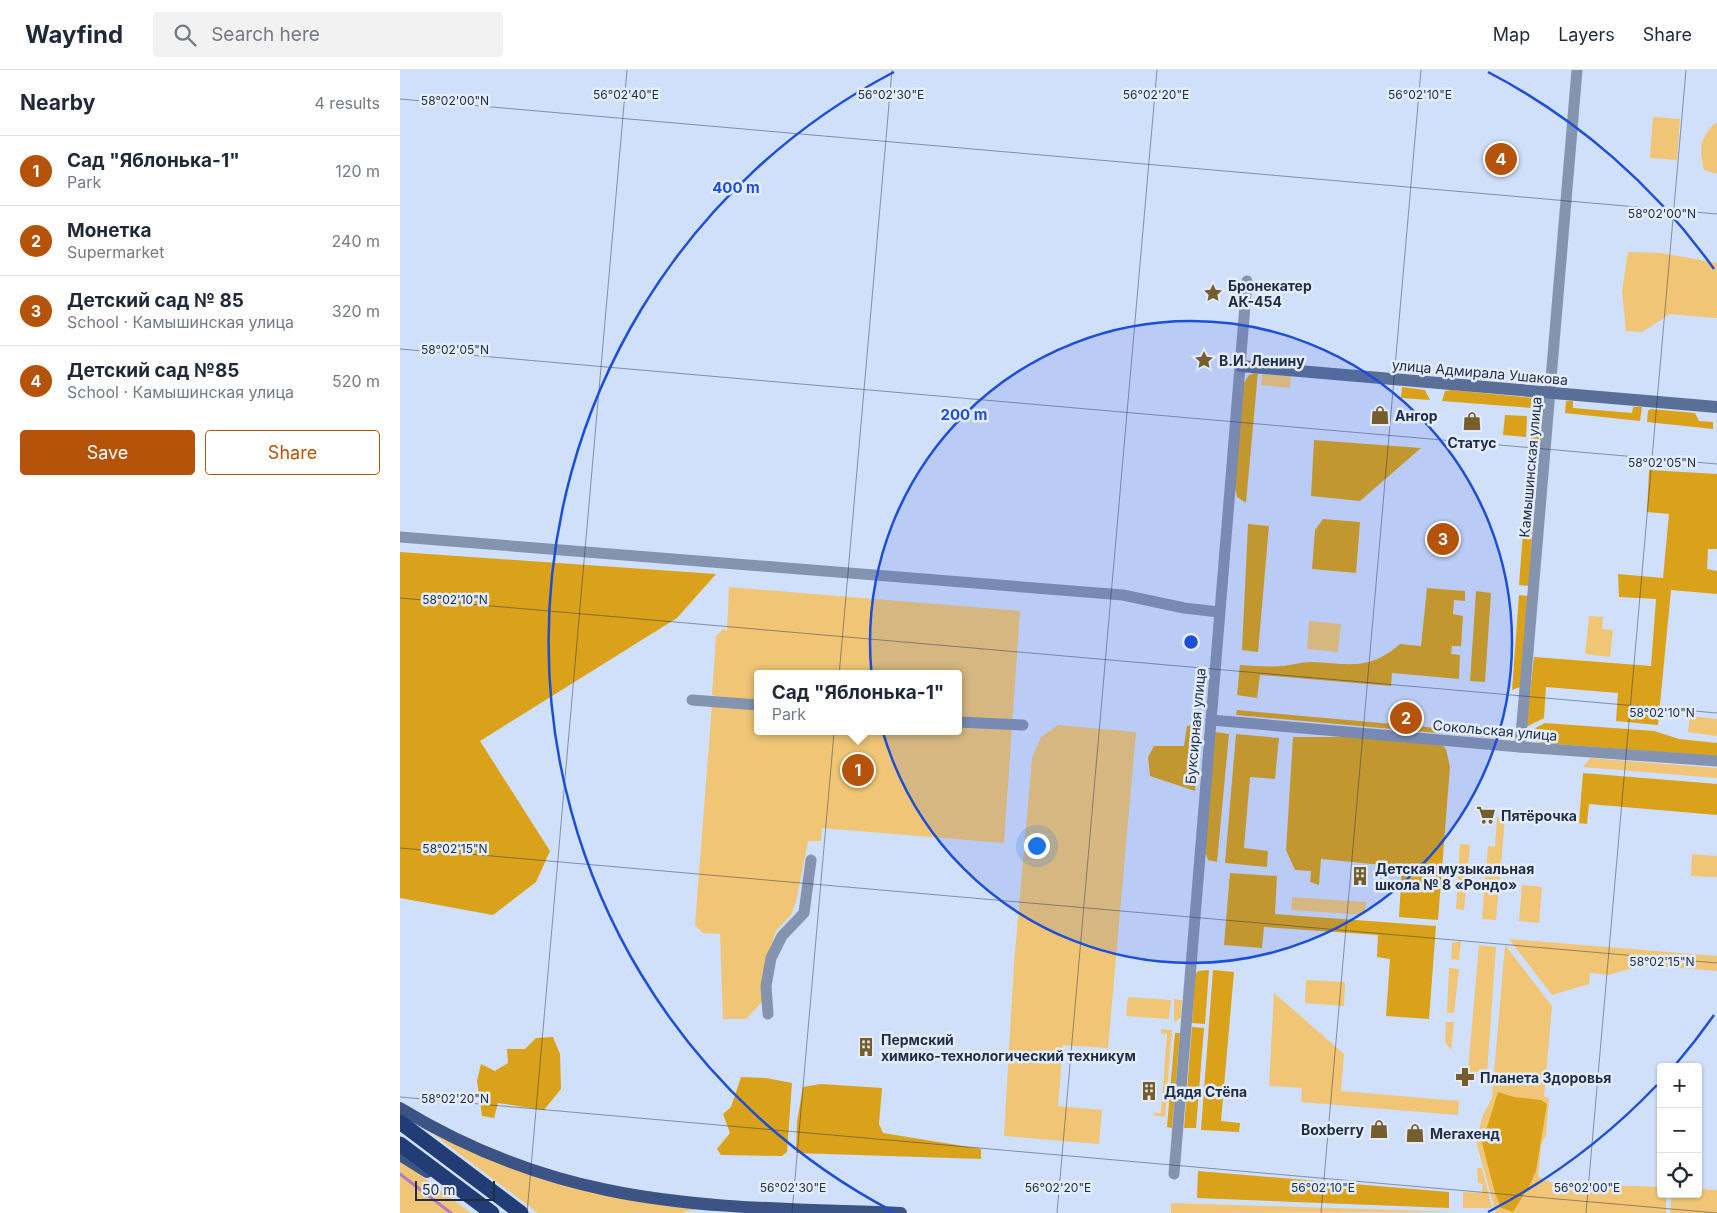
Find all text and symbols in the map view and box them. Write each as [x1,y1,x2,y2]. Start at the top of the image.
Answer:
search box [153,12,503,57]
text: Wayfind [25,20,123,49]
icon: search [171,21,199,49]
text: Search here [211,23,320,46]
text: Map [1493,24,1530,45]
text: Layers [1558,24,1615,45]
text: Share [1643,24,1692,45]
text: 56°02'40"E [593,87,659,102]
text: 56°02'30"E [858,87,924,102]
text: 56°02'20"E [1123,87,1189,102]
text: 56°02'10"E [1388,87,1452,102]
text: Nearby [20,90,95,115]
text: 4 results [315,93,380,113]
text: 58°02'00"N [421,93,489,108]
pin: 4 [1485,140,1517,178]
text: Сад "Яблонька-1" [67,149,240,172]
text: 1 [33,161,39,181]
text: 120 m [335,161,380,181]
text: Park [67,172,101,192]
text: 400 m [712,178,760,197]
text: 58°02'00"N [1628,206,1696,221]
text: Монетка [67,219,151,242]
text: 2 [31,231,41,251]
text: 240 m [332,231,380,251]
text: Supermarket [67,242,164,262]
place label: Бронекатер АК-454 [1228,277,1312,310]
place icon: Бронекатер АК-454 [1202,282,1224,304]
text: Детский сад № 85 [67,289,244,312]
text: 3 [31,301,41,321]
text: 320 m [332,301,380,321]
text: School · Камышинская улица [67,312,294,332]
text: 58°02'05"N [421,342,489,357]
place icon: В.И. Ленину [1193,349,1215,371]
place label: В.И. Ленину [1219,352,1305,369]
street label: улица Адмирала Ушакова [1391,356,1569,388]
text: Детский сад №85 [67,359,240,382]
text: 4 [31,371,41,391]
text: 520 m [332,371,380,391]
text: School · Камышинская улица [67,382,294,402]
street label: Камышинская улица [1515,396,1545,538]
shop icon: Ангор [1369,404,1391,426]
text: 200 m [941,405,987,424]
place label: Ангор [1395,407,1438,424]
shop icon: Статус [1461,410,1483,432]
button: Save [20,430,195,475]
button: Share [205,430,380,475]
place label: Статус [1447,434,1497,451]
text: 58°02'05"N [1628,455,1696,470]
pin: 3 [1427,520,1459,558]
text: 58°02'10"N [422,592,488,607]
centre of rings [1182,633,1200,651]
street label: Буксирная улица [1181,667,1209,785]
popup [754,670,962,735]
text: Сад "Яблонька-1" [772,681,944,704]
pin: 2 [1390,699,1422,737]
text: Park [772,704,806,724]
text: 58°02'10"N [1629,705,1695,720]
street label: Сокольская улица [1432,716,1558,744]
pin: 1 [842,751,874,789]
supermarket icon: Пятёрочка [1475,804,1497,826]
place label: Пятёрочка [1501,807,1577,824]
your location [1024,833,1050,859]
text: 58°02'15"N [422,841,488,856]
place label: Детская музыкальная школа № 8 «Рондо» [1375,860,1534,893]
building icon: Детская музыкальная школа № 8 «Рондо» [1349,865,1371,887]
text: 58°02'15"N [1629,954,1695,969]
place label: Пермский химико-технологический техникум [881,1031,1136,1064]
building icon: Пермский химико-технологический техникум [855,1036,877,1058]
map controls [1657,1063,1702,1198]
button: + [1657,1063,1702,1108]
pharmacy icon: Планета Здоровья [1454,1066,1476,1088]
place label: Планета Здоровья [1480,1069,1611,1086]
building icon: Дядя Стёпа [1138,1080,1160,1102]
place label: Дядя Стёпа [1164,1083,1247,1100]
text: 58°02'20"N [421,1091,489,1106]
button: − [1657,1108,1702,1153]
shop icon: Boxberry [1368,1118,1390,1140]
place label: Boxberry [1301,1121,1365,1138]
shop icon: Мегахенд [1404,1122,1426,1144]
place label: Мегахенд [1430,1125,1500,1142]
button: locate [1657,1153,1702,1198]
scale bar [415,1178,495,1201]
text: 56°02'30"E [760,1180,826,1195]
text: 56°02'20"E [1025,1180,1091,1195]
text: 56°02'10"E [1291,1180,1355,1195]
text: 56°02'00"E [1554,1180,1620,1195]
text: 50 m [422,1181,456,1198]

